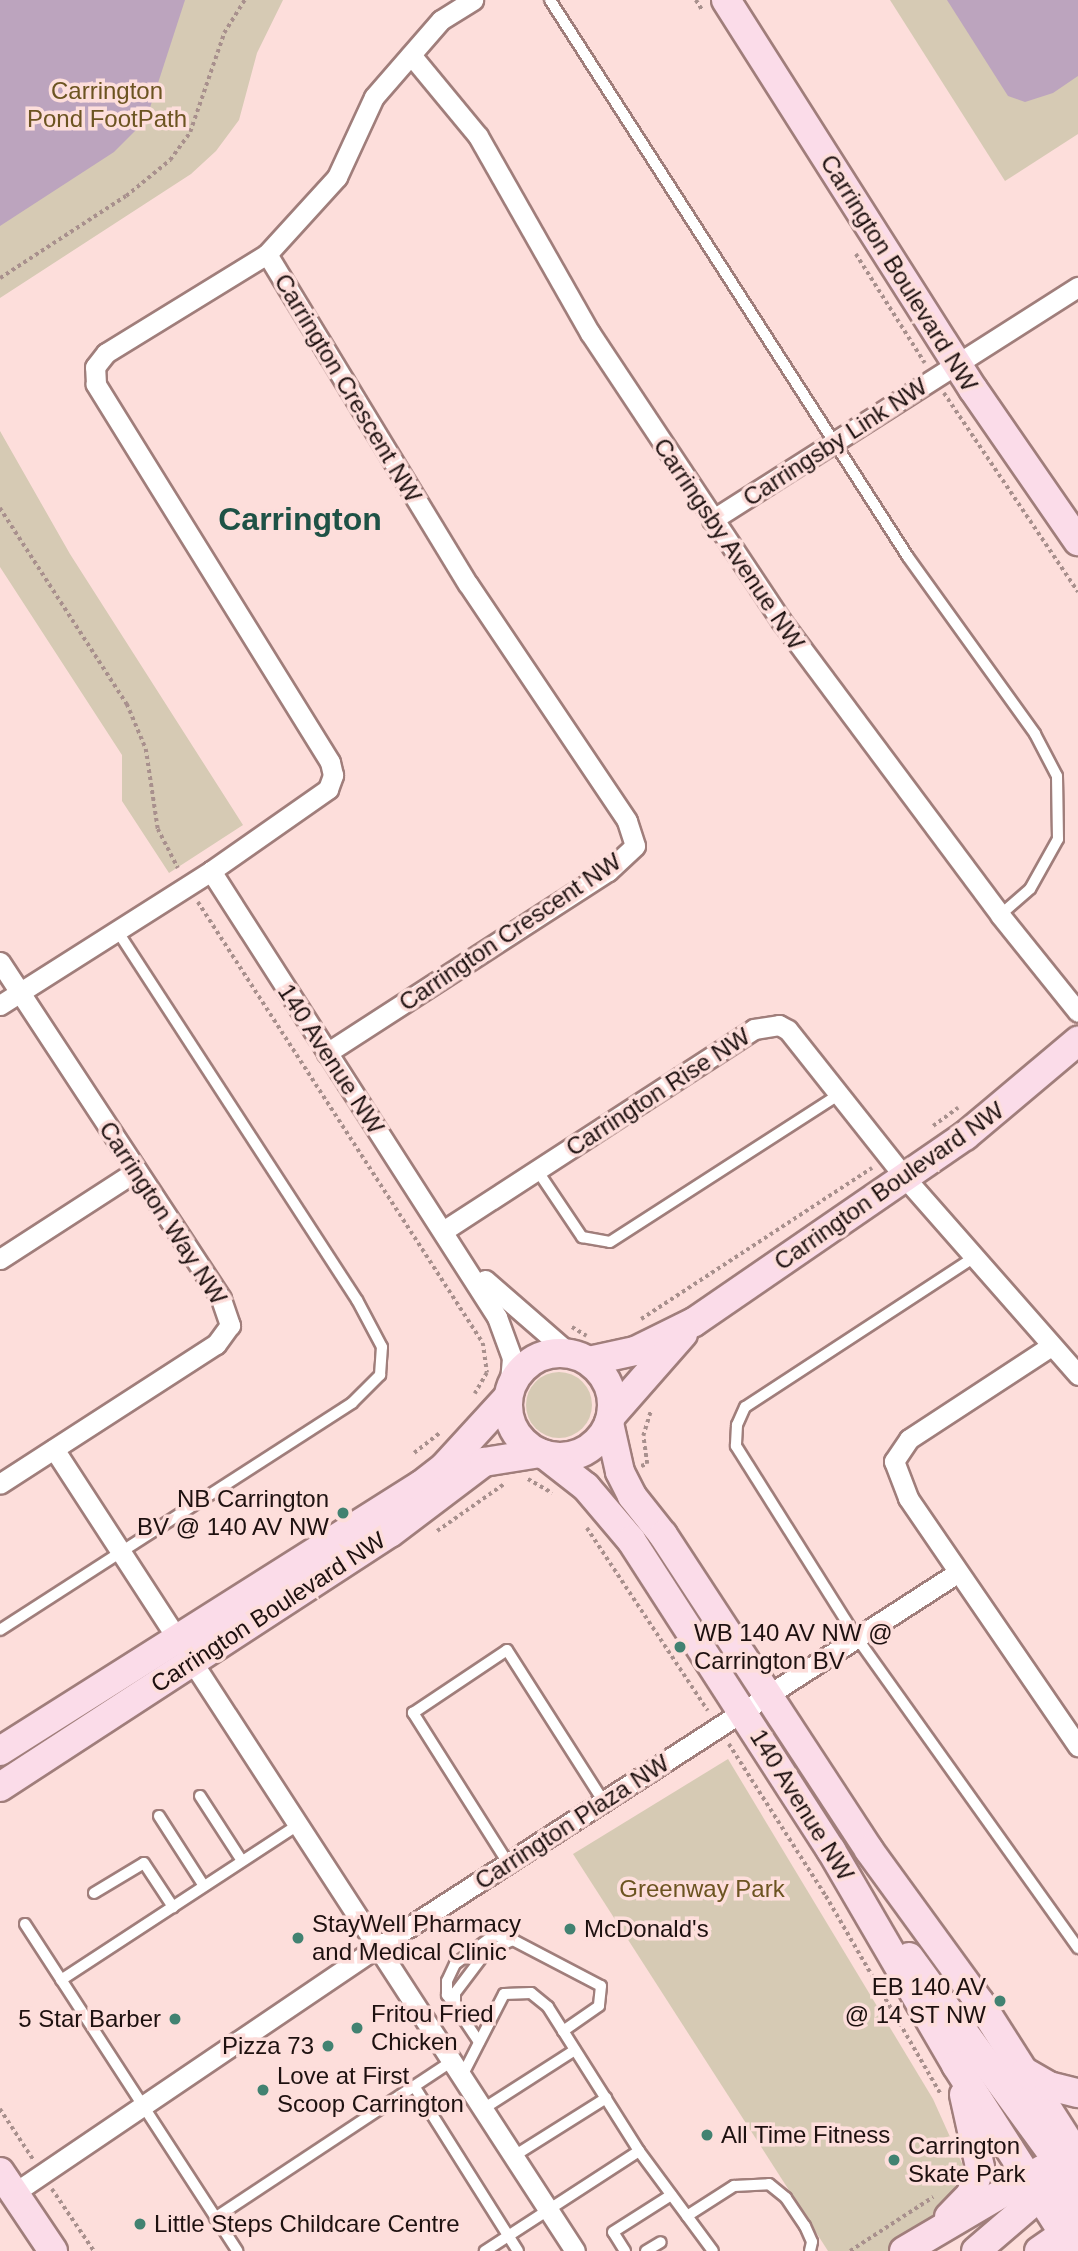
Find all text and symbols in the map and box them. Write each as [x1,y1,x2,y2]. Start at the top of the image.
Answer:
park label: Carrington Pond FootPath [27,77,187,133]
street label: Carrington Boulevard NW [814,149,984,397]
street label: Carrington Crescent NW [268,269,428,507]
street label: Carringsby Link NW [738,372,932,512]
street label: Carringsby Avenue NW [647,432,811,656]
district label: Carrington [218,500,382,538]
street label: Carrington Crescent NW [394,847,626,1017]
street label: 140 Avenue NW [271,978,391,1140]
street label: Carrington Rise NW [561,1022,755,1162]
street label: Carrington Boulevard NW [769,1096,1009,1276]
street label: Carrington Way NW [93,1116,233,1310]
place label: NB Carrington BV @ 140 AV NW [136,1485,329,1541]
marker: NB Carrington BV @ 140 AV NW [335,1505,351,1521]
street label: Carrington Boulevard NW [145,1525,391,1699]
place label: WB 140 AV NW @ Carrington BV [694,1619,894,1675]
marker: WB 140 AV NW @ Carrington BV [672,1639,688,1655]
street label: 140 Avenue NW [744,1723,860,1887]
street label: Carrington Plaza NW [470,1749,674,1895]
park label: Greenway Park [619,1875,785,1903]
place label: StayWell Pharmacy and Medical Clinic [312,1910,521,1966]
place label: McDonald's [584,1915,709,1943]
marker: McDonald's [562,1921,578,1937]
marker: StayWell Pharmacy and Medical Clinic [290,1930,306,1946]
place label: EB 140 AV @ 14 ST NW [844,1973,986,2029]
marker: EB 140 AV @ 14 ST NW [992,1993,1008,2009]
place label: Fritou Fried Chicken [371,2000,494,2056]
place label: 5 Star Barber [18,2005,161,2033]
marker: 5 Star Barber [167,2011,183,2027]
marker: Fritou Fried Chicken [349,2020,365,2036]
place label: Pizza 73 [222,2032,314,2060]
marker: Pizza 73 [320,2038,336,2054]
place label: Love at First Scoop Carrington [277,2062,464,2118]
marker: Love at First Scoop Carrington [255,2082,271,2098]
place label: All Time Fitness [721,2121,891,2149]
marker: All Time Fitness [699,2127,715,2143]
place label: Carrington Skate Park [908,2132,1025,2188]
marker: Carrington Skate Park [886,2152,902,2168]
place label: Little Steps Childcare Centre [154,2210,459,2238]
marker: Little Steps Childcare Centre [132,2216,148,2232]

